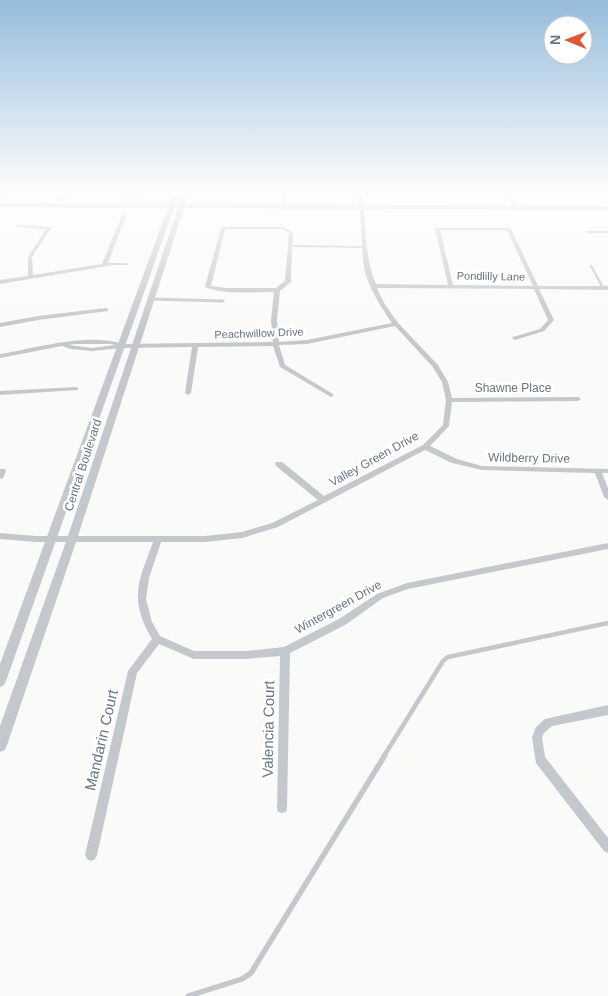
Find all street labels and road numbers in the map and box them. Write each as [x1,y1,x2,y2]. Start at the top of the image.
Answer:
street label: Pondlilly Lane [457,269,525,283]
street label: Peachwillow Drive [214,325,304,341]
street label: Shawne Place [475,381,552,395]
street label: Central Boulevard [62,417,104,513]
street label: Valley Green Drive [327,429,421,489]
street label: Wildberry Drive [488,450,570,466]
street label: Wintergreen Drive [292,577,384,637]
street label: Valencia Court [259,679,277,778]
street label: Mandarin Court [81,687,121,792]

